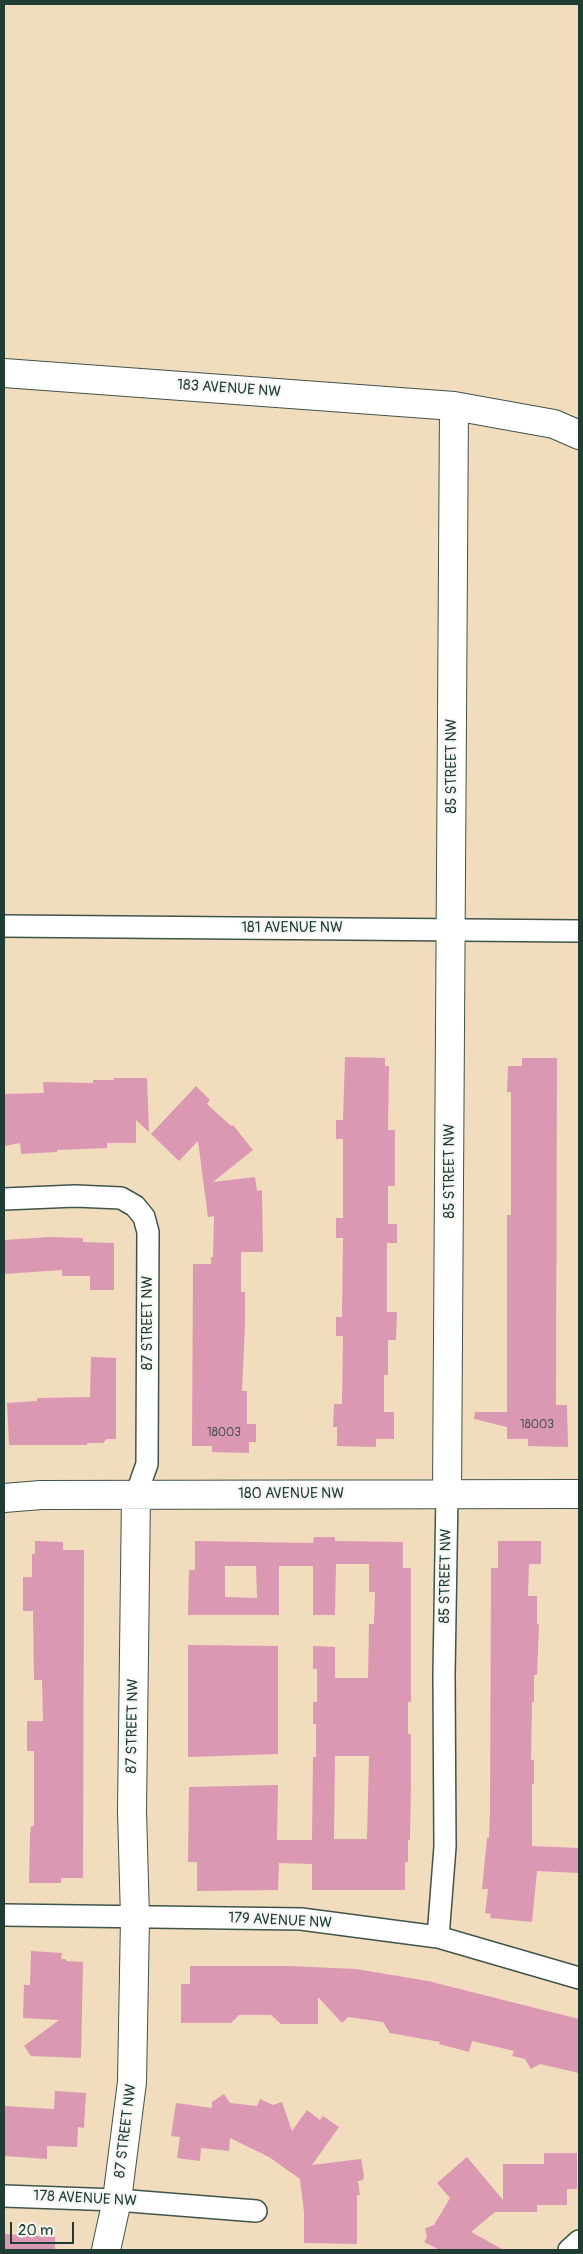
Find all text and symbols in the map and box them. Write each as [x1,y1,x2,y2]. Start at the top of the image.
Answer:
street label: 183 AVENUE NW [177,376,281,402]
street label: 85 STREET NW [443,719,461,813]
street label: 181 AVENUE NW [241,919,343,937]
street label: 85 STREET NW [441,1124,459,1218]
street label: 87 STREET NW [139,1276,157,1370]
house number: 18003 [520,1418,554,1432]
house number: 18003 [207,1426,241,1440]
street label: 180 AVENUE NW [238,1485,344,1503]
street label: 85 STREET NW [436,1528,456,1624]
street label: 87 STREET NW [123,1679,143,1773]
street label: 179 AVENUE NW [228,1909,332,1933]
street label: 87 STREET NW [111,2083,141,2179]
street label: 178 AVENUE NW [33,2187,137,2211]
scale bar [12,2212,76,2244]
text: 20 m [18,2221,53,2240]

